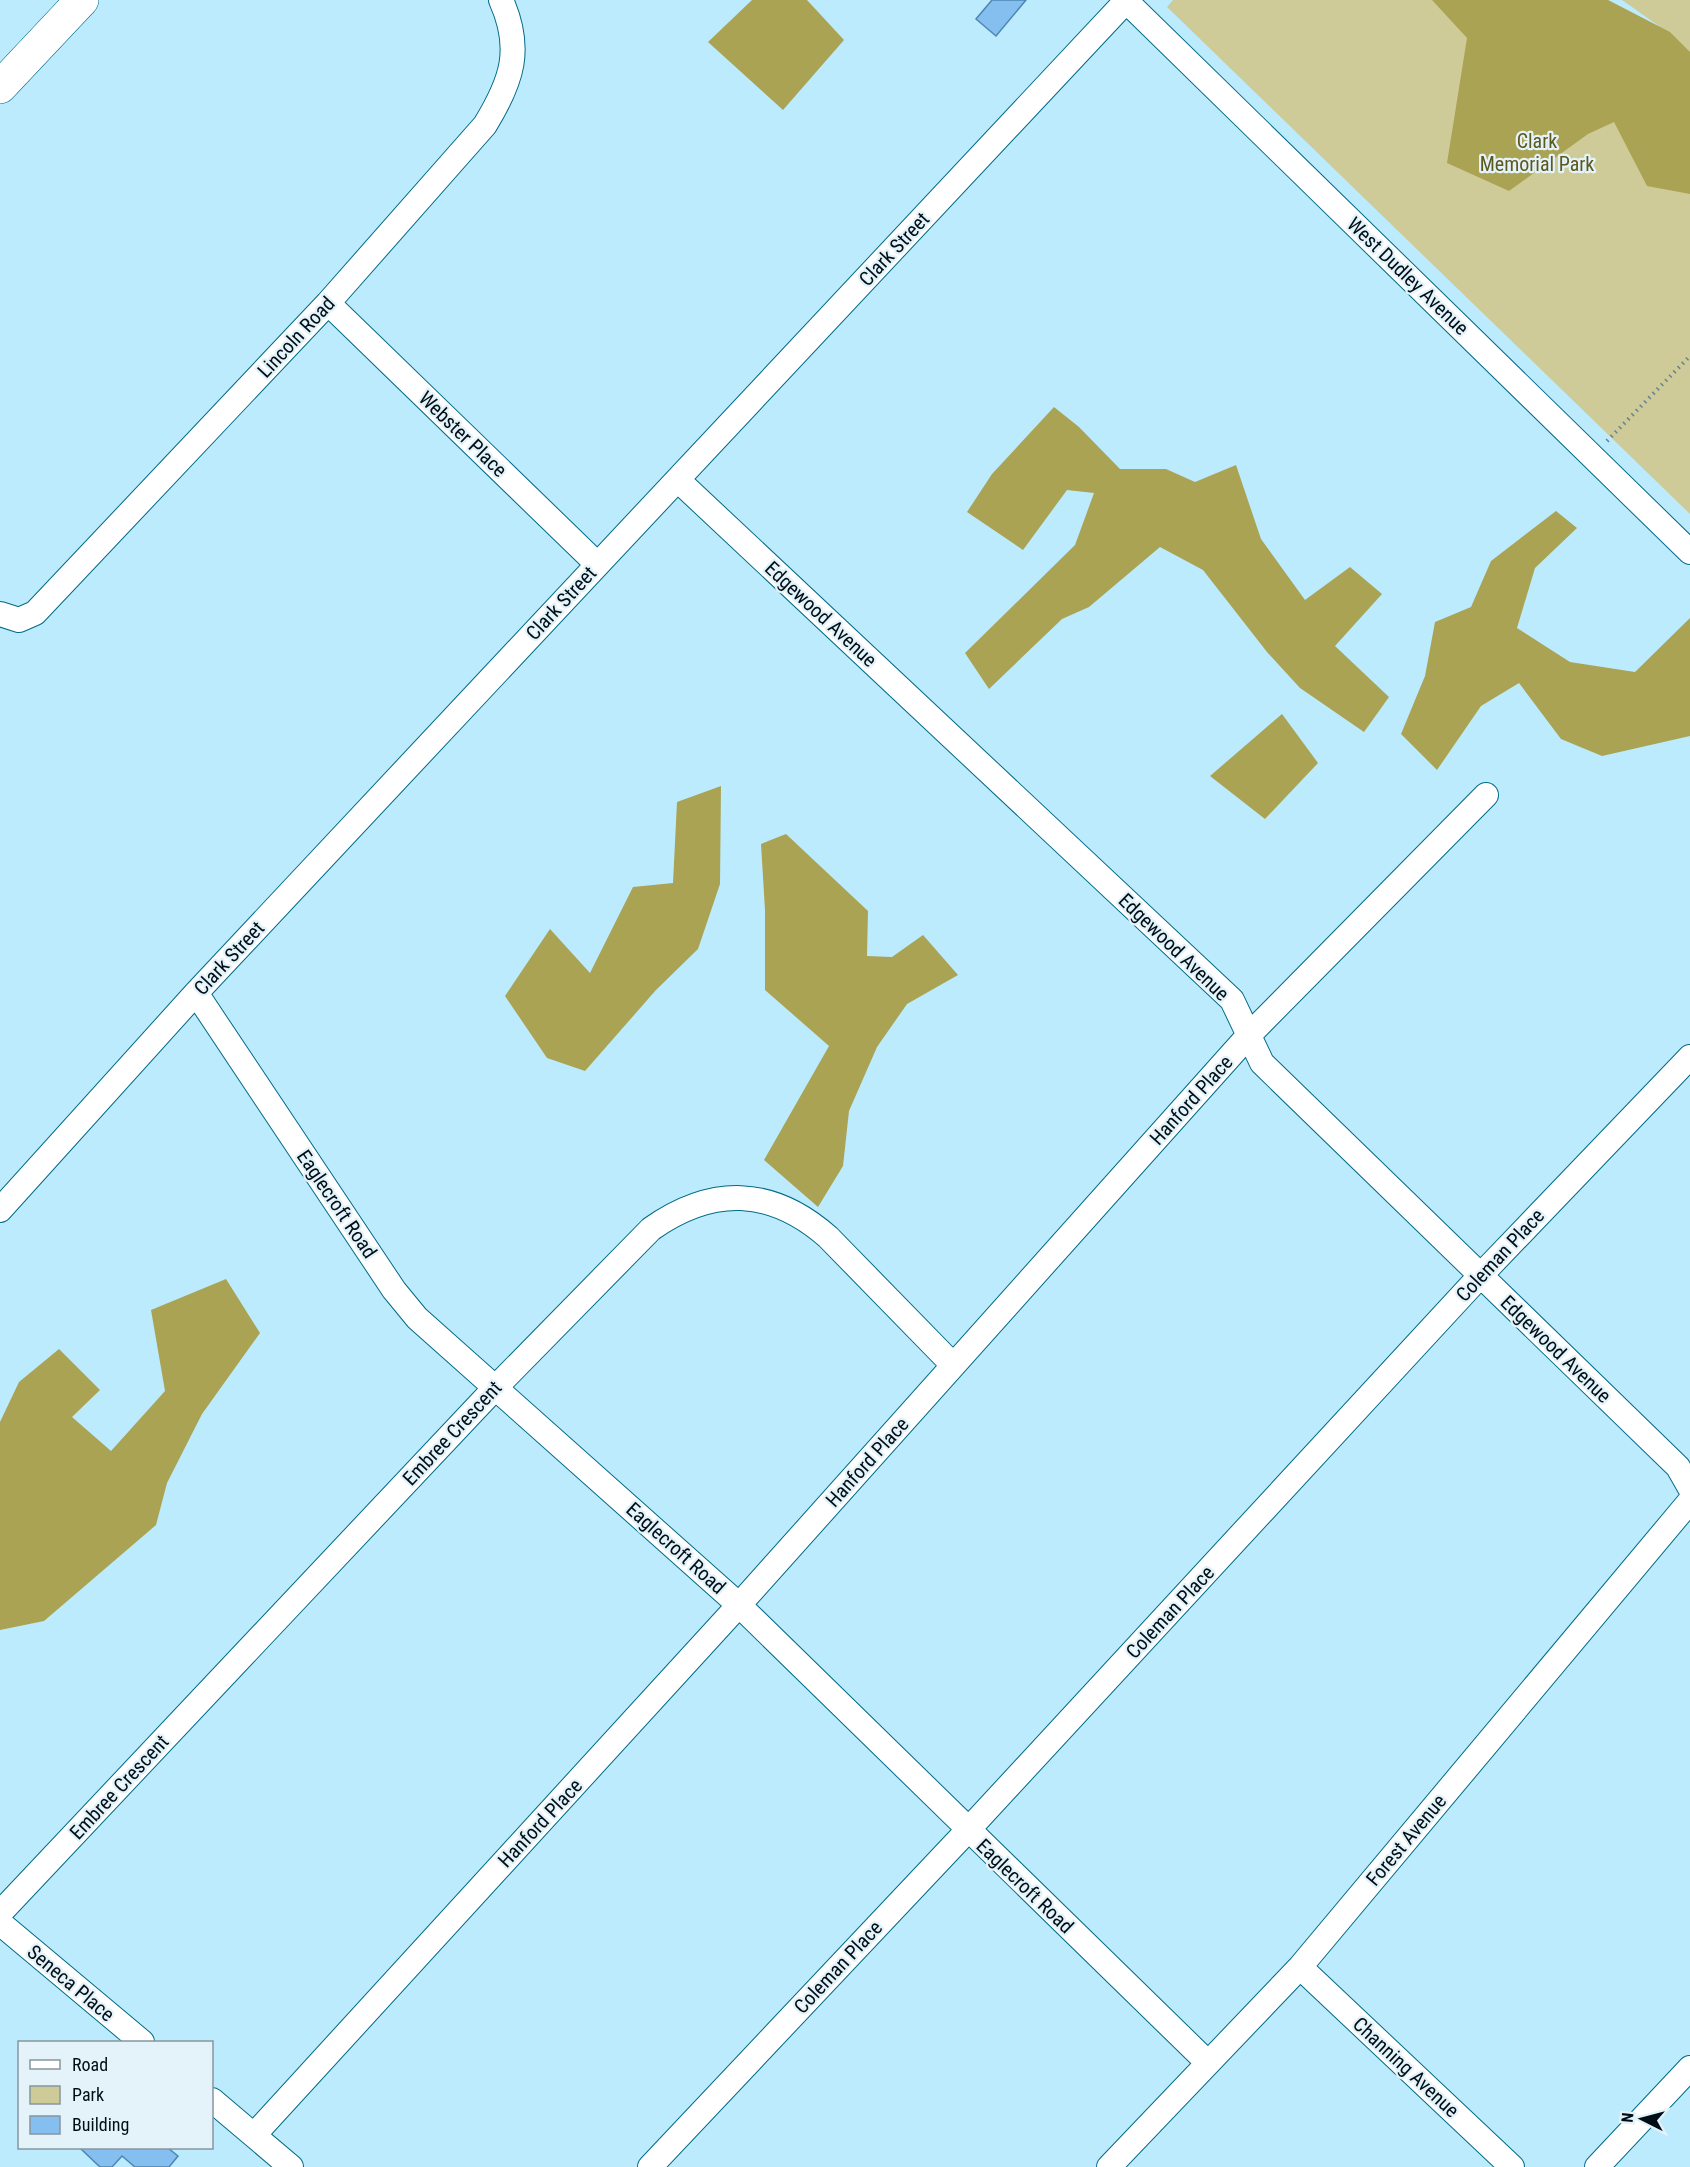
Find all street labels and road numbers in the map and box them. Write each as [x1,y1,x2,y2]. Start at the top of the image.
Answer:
street label: Clark Street [854,207,934,291]
street label: West Dudley Avenue [1342,212,1474,340]
street label: Lincoln Road [252,291,340,383]
street label: Webster Place [414,386,512,482]
street label: Edgewood Avenue [760,556,882,672]
street label: Clark Street [521,561,601,645]
street label: Edgewood Avenue [1114,888,1234,1006]
street label: Clark Street [189,916,269,1000]
street label: Hanford Place [1145,1050,1237,1150]
street label: Eaglecroft Road [292,1145,382,1263]
street label: Coleman Place [1451,1204,1549,1306]
street label: Edgewood Avenue [1496,1290,1616,1408]
street label: Embree Crescent [398,1376,507,1490]
street label: Hanford Place [821,1412,913,1512]
street label: Eaglecroft Road [621,1497,731,1599]
street label: Coleman Place [1121,1561,1219,1663]
street label: Embree Crescent [65,1730,174,1844]
street label: Hanford Place [493,1774,587,1872]
street label: Forest Avenue [1361,1789,1451,1891]
street label: Eaglecroft Road [972,1834,1078,1938]
street label: Coleman Place [789,1916,887,2018]
street label: Seneca Place [23,1940,119,2026]
street label: Channing Avenue [1348,2012,1464,2122]

